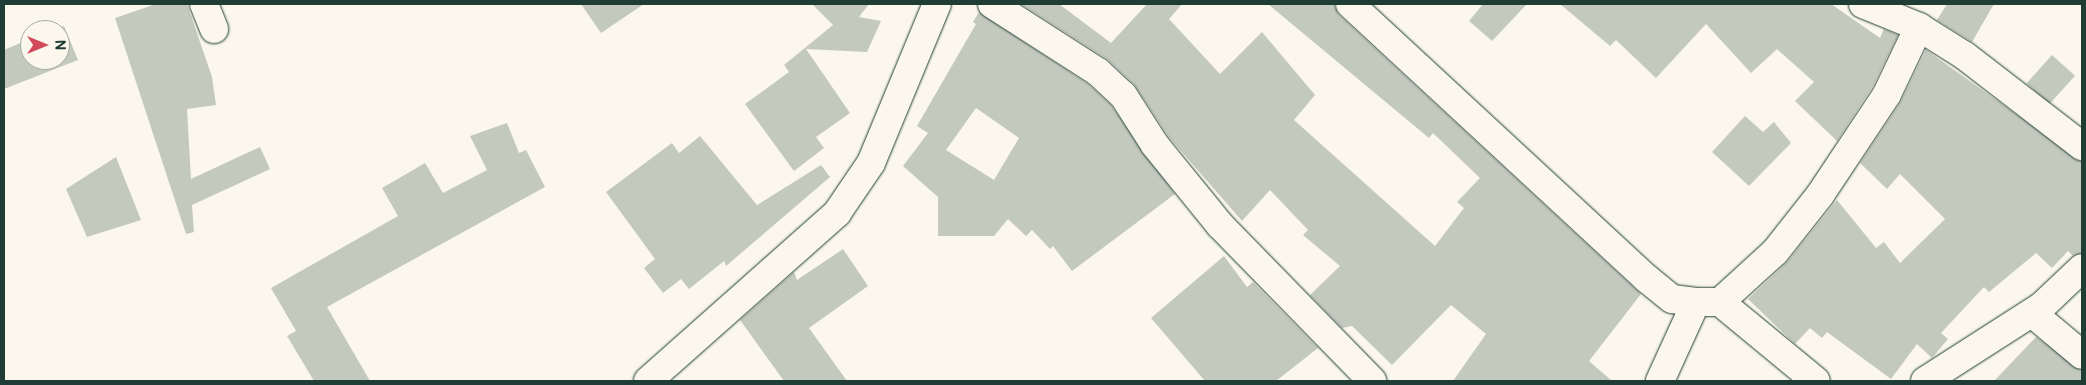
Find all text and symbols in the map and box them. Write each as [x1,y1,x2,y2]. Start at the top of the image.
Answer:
north arrow [20,20,70,70]
text: N [51,40,68,50]

